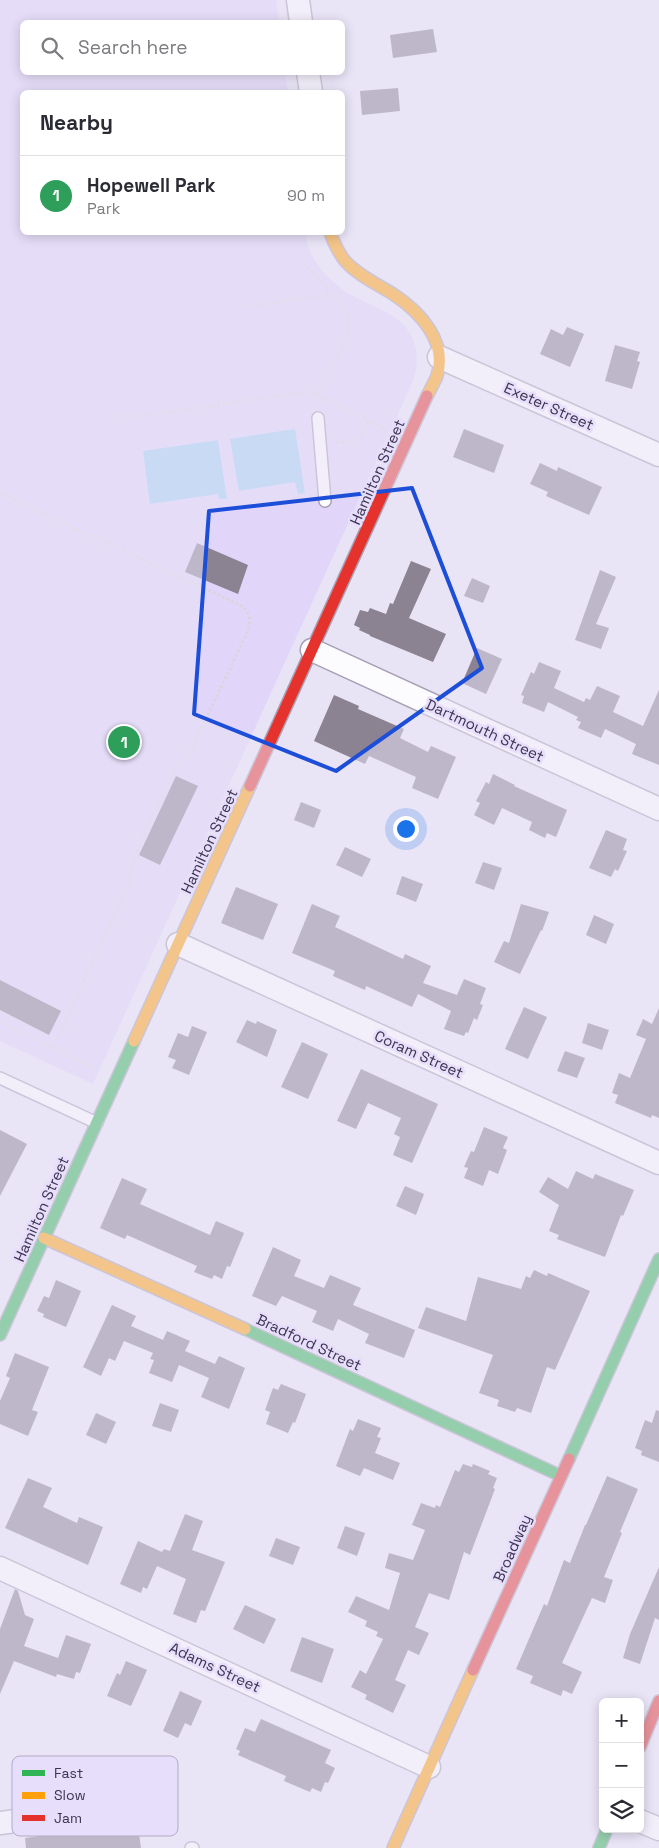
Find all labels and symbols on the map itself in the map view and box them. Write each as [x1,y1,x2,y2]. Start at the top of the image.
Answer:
street label: Exeter Street [501,378,597,434]
street label: Hamilton Street [345,416,409,528]
street label: Dartmouth Street [423,694,547,766]
pin: 1 [108,723,140,761]
street label: Hamilton Street [176,785,242,896]
your location [393,816,419,842]
street label: Coram Street [371,1026,467,1082]
street label: Hamilton Street [9,1153,73,1265]
street label: Bradford Street [253,1309,365,1375]
street label: Broadway [489,1511,535,1585]
street label: Adams Street [166,1638,264,1696]
legend [12,1756,178,1836]
text: Fast [54,1764,83,1782]
text: Slow [54,1786,86,1804]
text: Jam [54,1809,82,1827]

